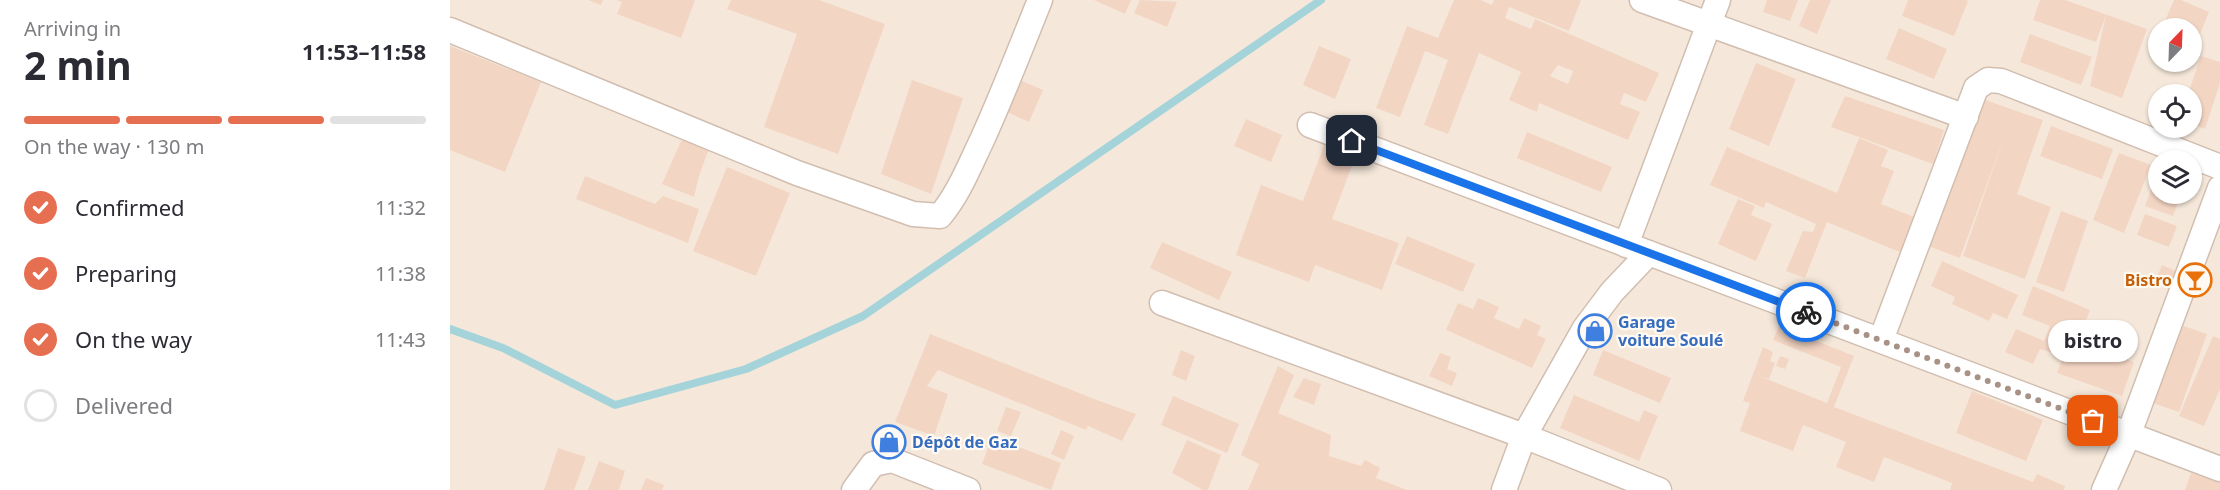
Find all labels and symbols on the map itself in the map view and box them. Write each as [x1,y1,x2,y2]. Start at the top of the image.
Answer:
north arrow [2148,18,2202,72]
pin [1326,115,1377,166]
bar icon: Bistro [2177,262,2213,298]
place label: Bistro [2125,269,2172,291]
courier [1776,282,1836,342]
place label: Garage voiture Soulé [1618,311,1723,351]
shop icon: Garage voiture Soulé [1577,313,1613,349]
callout: bistro [2048,319,2138,361]
pin [2067,395,2118,446]
shop icon: Dépôt de Gaz [871,424,907,460]
place label: Dépôt de Gaz [912,431,1017,453]

